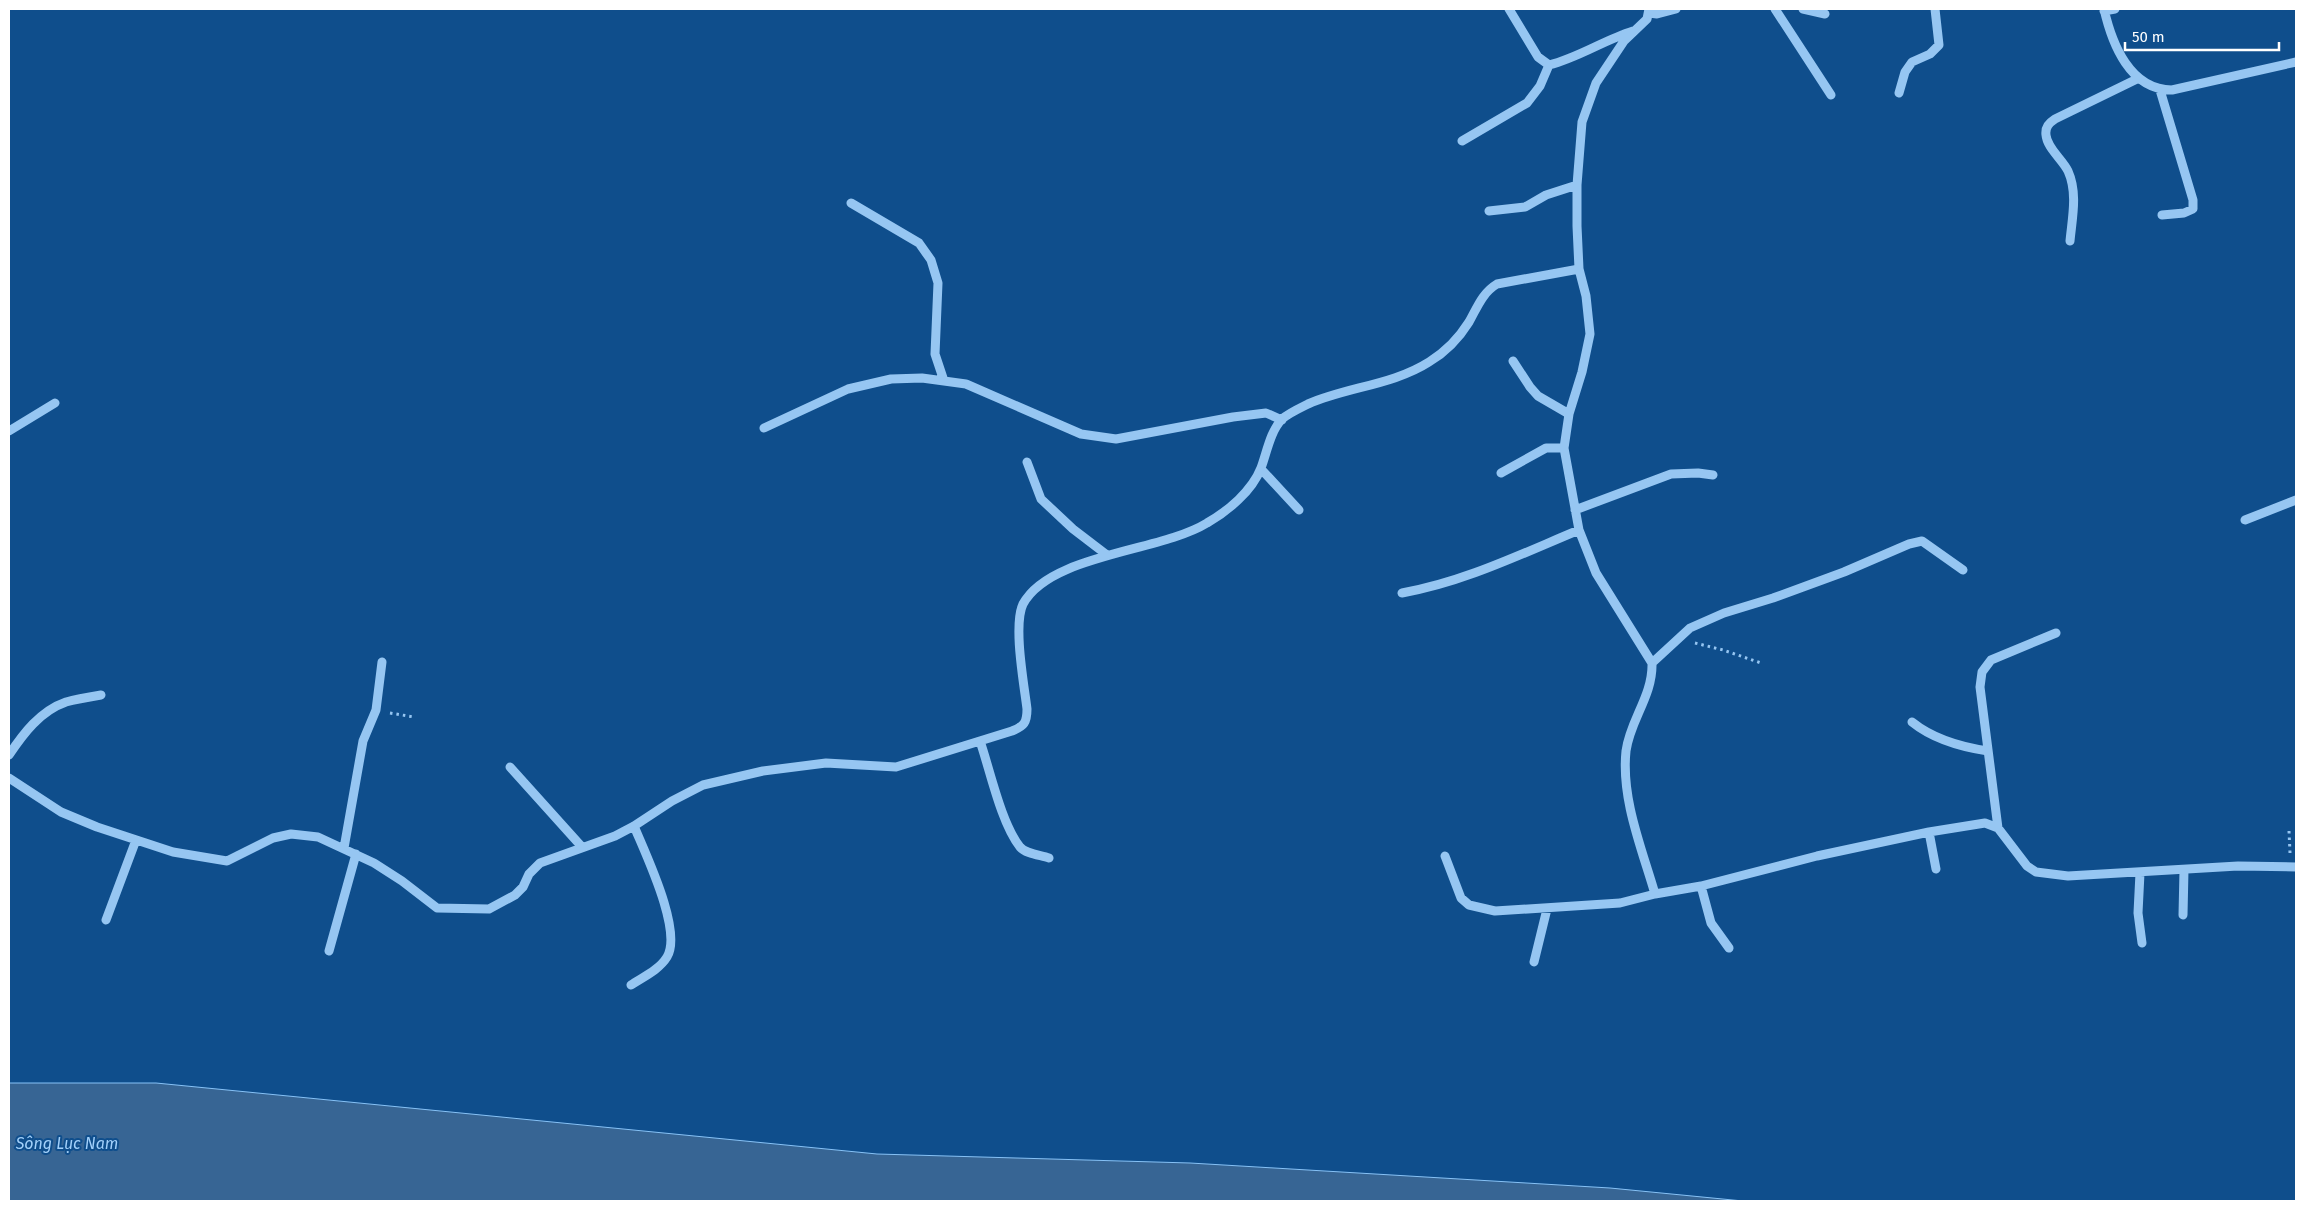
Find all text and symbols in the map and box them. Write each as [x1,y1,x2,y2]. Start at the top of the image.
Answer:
scale bar [2125,20,2279,52]
text: 50 m [2132,28,2165,46]
water label: Sông Lục Nam [15,1134,118,1153]

